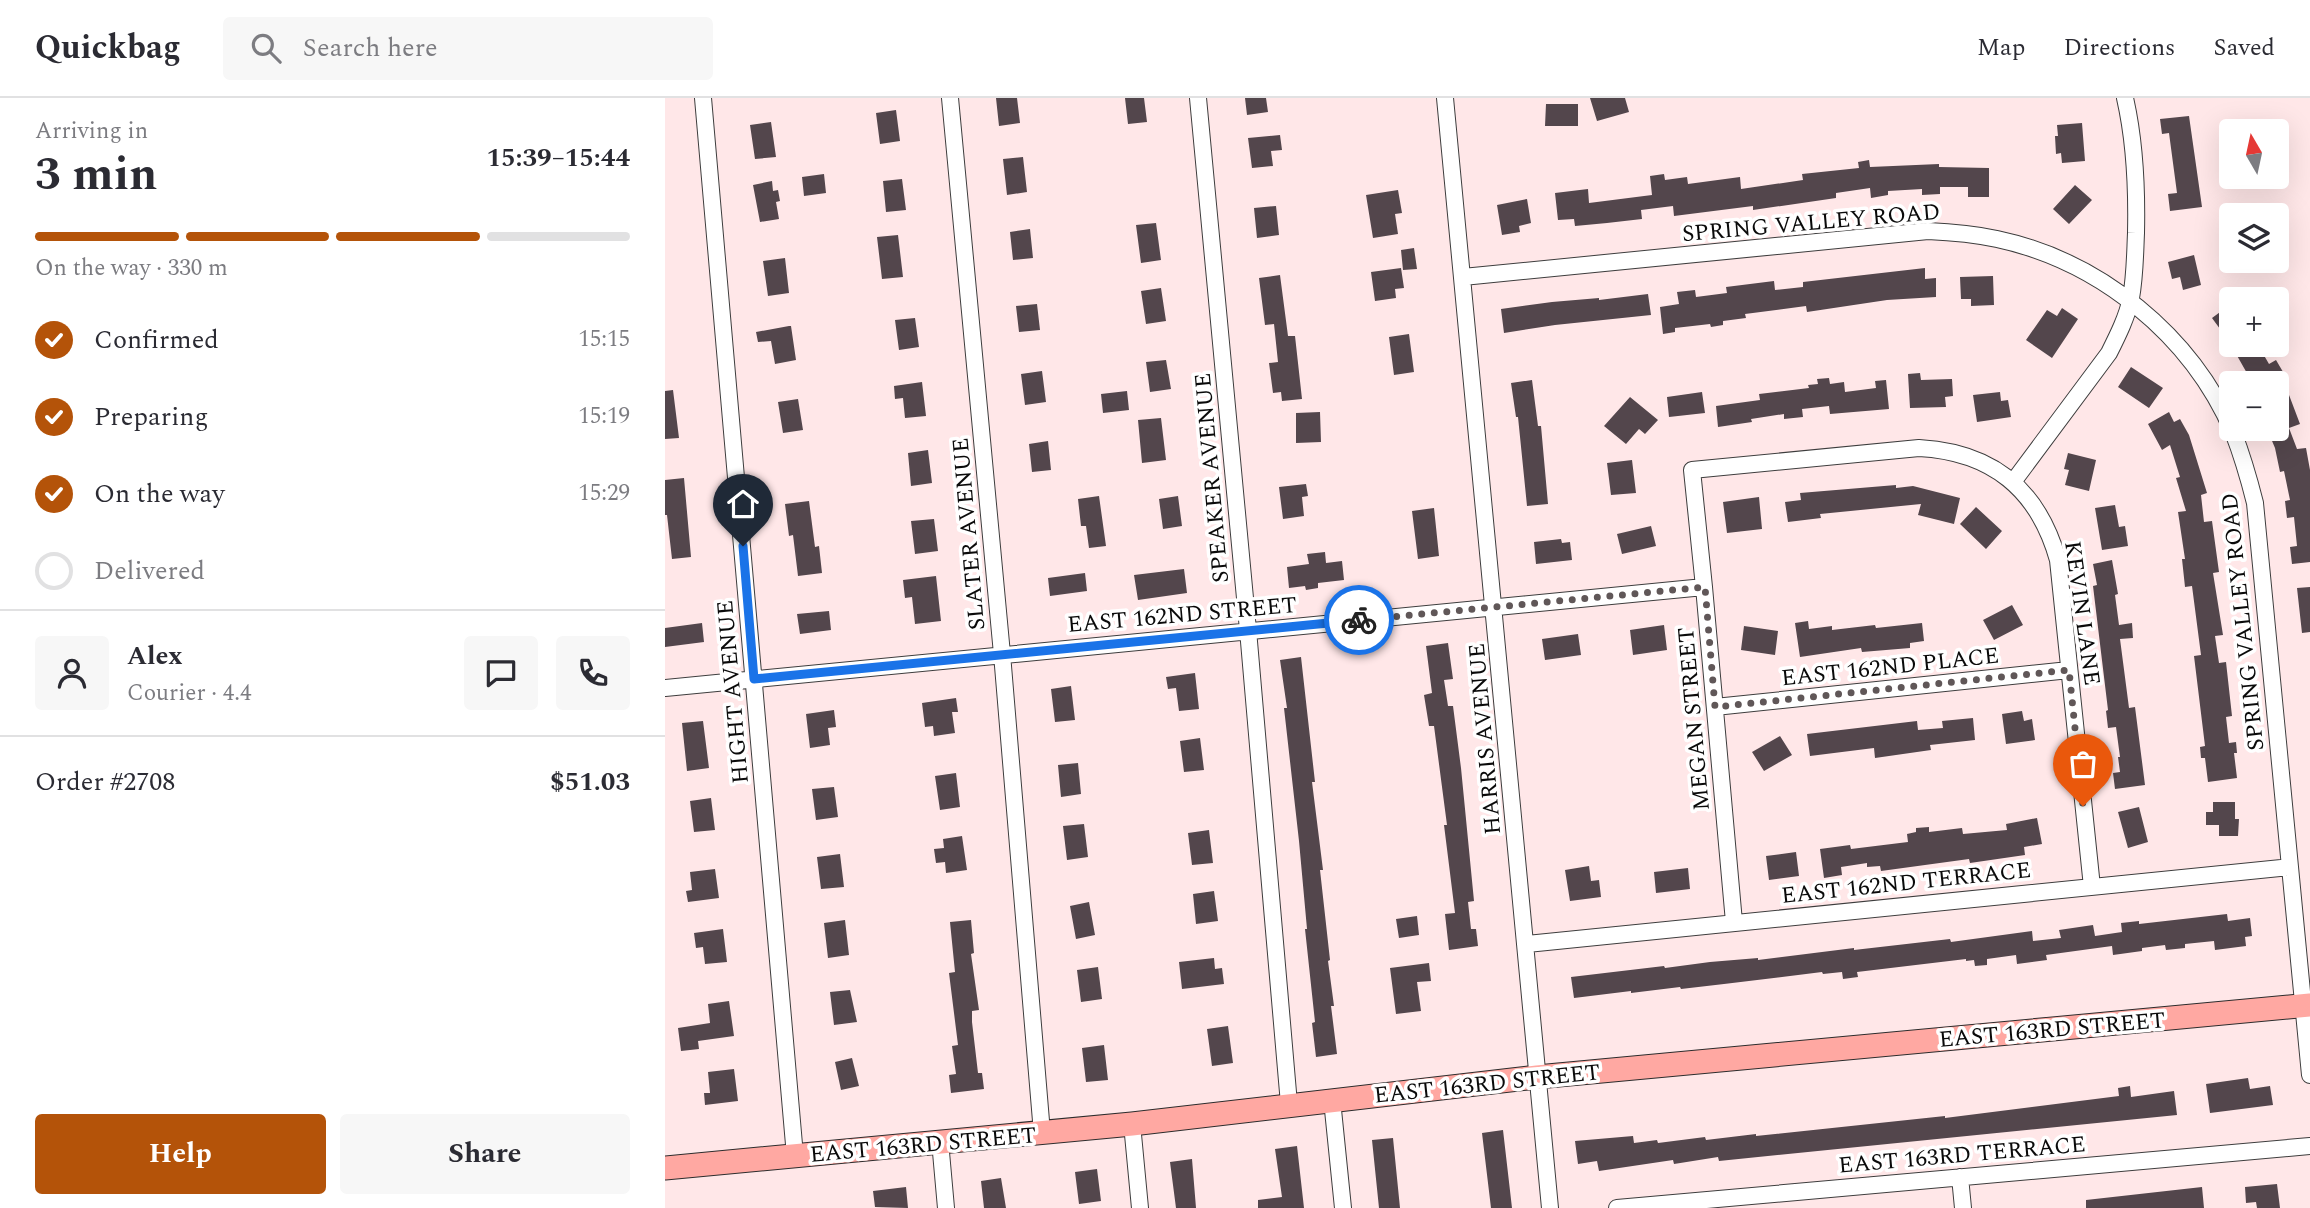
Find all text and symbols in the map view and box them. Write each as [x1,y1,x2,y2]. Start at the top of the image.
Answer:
search box [223,17,713,80]
text: Quickbag [35,23,181,73]
text: Search here [303,28,438,68]
icon: search [247,29,285,67]
text: Map [1977,30,2025,66]
text: Directions [2063,30,2175,66]
text: Saved [2213,30,2275,66]
text: Arriving in [35,114,148,149]
north arrow [2219,119,2289,189]
map controls [2219,119,2289,441]
text: 15:39–15:44 [486,138,630,178]
text: 3 min [35,140,157,210]
street label: SPRING VALLEY ROAD [1681,195,1942,252]
button: layers [2219,203,2289,273]
text: On the way · 330 m [35,251,228,286]
button: + [2219,287,2289,357]
text: Confirmed [94,320,219,360]
icon: check [35,321,73,359]
text: 15:15 [578,322,630,357]
street label: SPEAKER AVENUE [1186,371,1239,584]
button: − [2219,371,2289,441]
text: Preparing [94,397,208,437]
icon: check [35,398,73,436]
text: 15:19 [578,399,630,434]
street label: SLATER AVENUE [944,436,995,632]
text: On the way [94,474,225,514]
pin [713,474,773,546]
icon: check [35,475,73,513]
text: 15:29 [578,476,630,511]
icon: home [724,485,762,523]
street label: SPRING VALLEY ROAD [2213,491,2274,753]
street label: KEVIN LANE [2054,539,2109,688]
text: Delivered [94,551,205,591]
courier [1324,585,1394,655]
street label: EAST 162ND STREET [1066,588,1298,643]
street label: HIGHT AVENUE [708,599,759,785]
icon: bike [1340,601,1378,639]
street label: MEGAN STREET [1669,626,1720,812]
button: person [35,636,109,710]
text: Alex [127,636,182,676]
button: chat [464,636,538,710]
button: phone [556,636,630,710]
street label: EAST 162ND PLACE [1779,639,2001,696]
street label: HARRIS AVENUE [1460,642,1511,836]
text: Courier · 4.4 [127,676,252,711]
pin [2053,734,2113,806]
icon: bag [2064,745,2102,783]
text: Order #2708 [35,762,175,802]
text: $51.03 [550,762,630,802]
street label: EAST 162ND TERRACE [1779,853,2033,914]
street label: EAST 163RD STREET [1937,1003,2167,1058]
street label: EAST 163RD STREET [1372,1055,1602,1114]
button: Help [35,1114,326,1194]
button: Share [340,1114,630,1194]
street label: EAST 163RD STREET [808,1118,1038,1173]
street label: EAST 163RD TERRACE [1837,1127,2087,1184]

